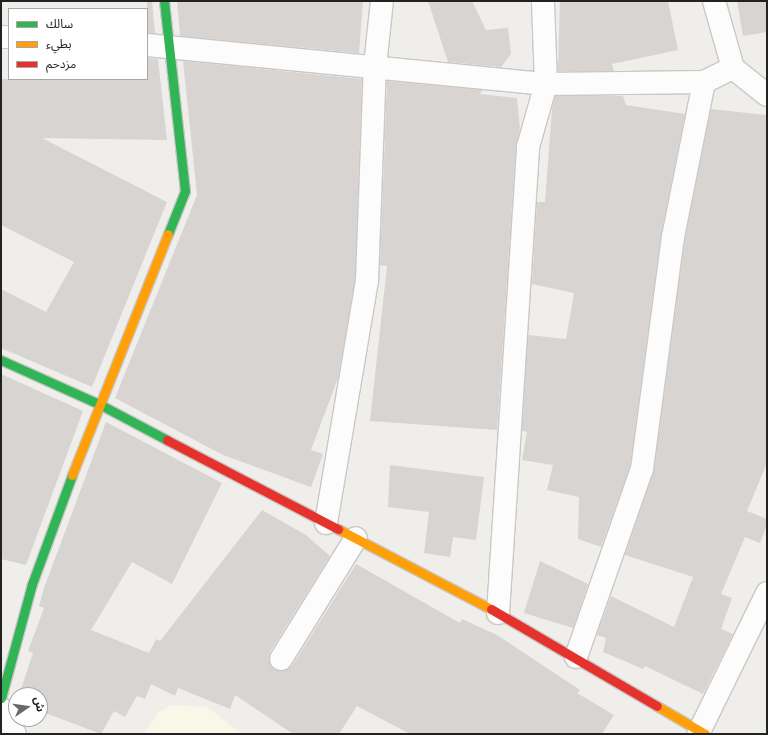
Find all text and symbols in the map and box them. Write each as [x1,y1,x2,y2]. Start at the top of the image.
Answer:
legend [8,8,148,80]
text: سالك [46,17,73,31]
text: بطيء [46,37,72,51]
text: مزدحم [46,57,76,71]
north arrow [8,687,48,727]
text: ش [31,696,47,713]

